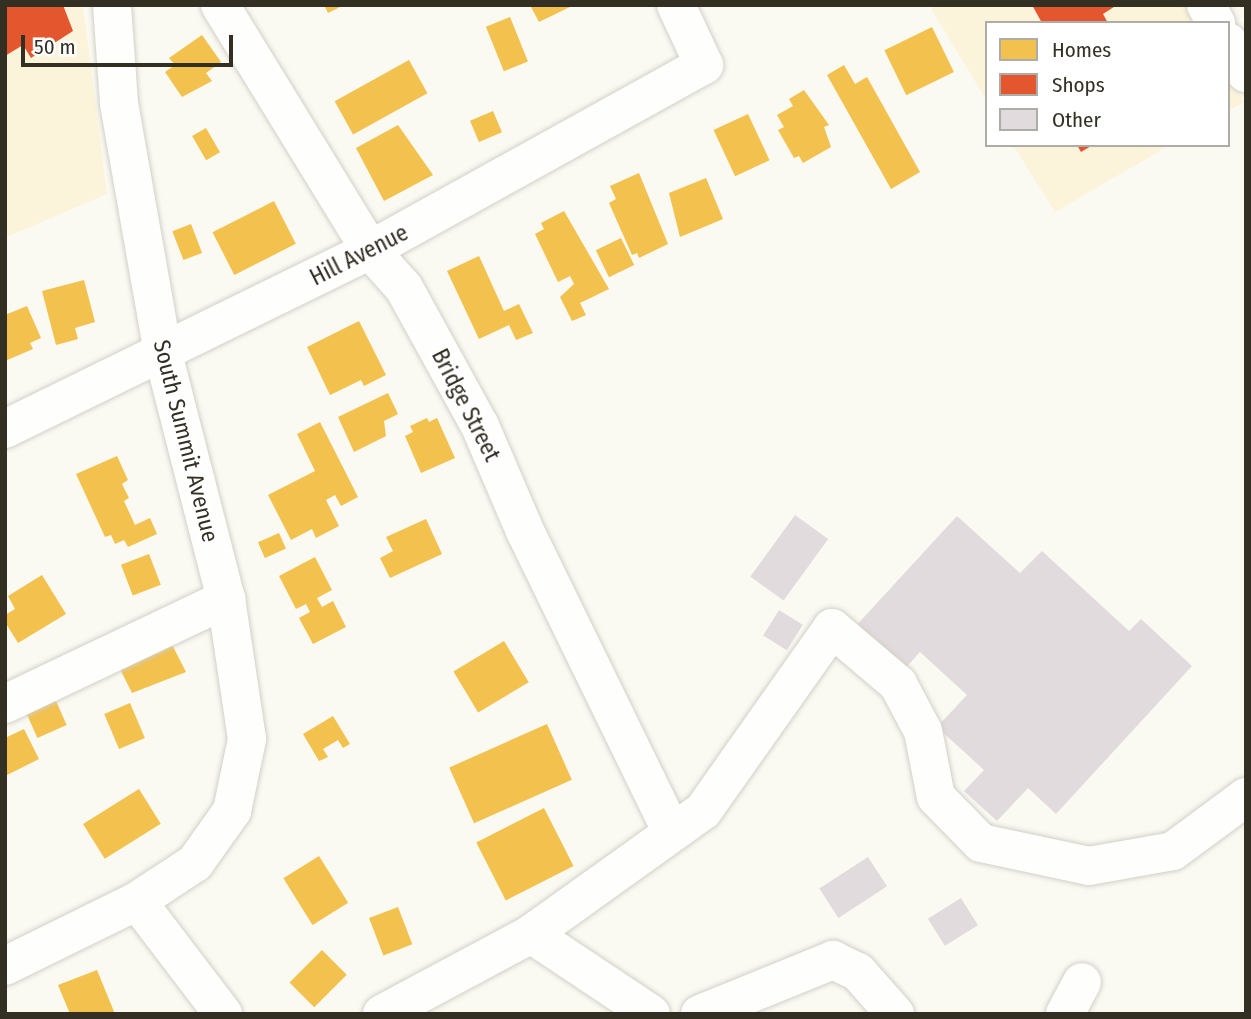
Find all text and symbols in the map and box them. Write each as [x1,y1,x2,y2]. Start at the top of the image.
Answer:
scale bar [24,21,236,65]
legend [985,21,1230,147]
text: 50 m [34,34,76,60]
text: Homes [1052,37,1111,63]
text: Shops [1052,72,1105,98]
text: Other [1052,107,1101,133]
street label: Hill Avenue [305,219,413,291]
street label: South Summit Avenue [148,337,224,545]
street label: Bridge Street [426,344,506,466]

